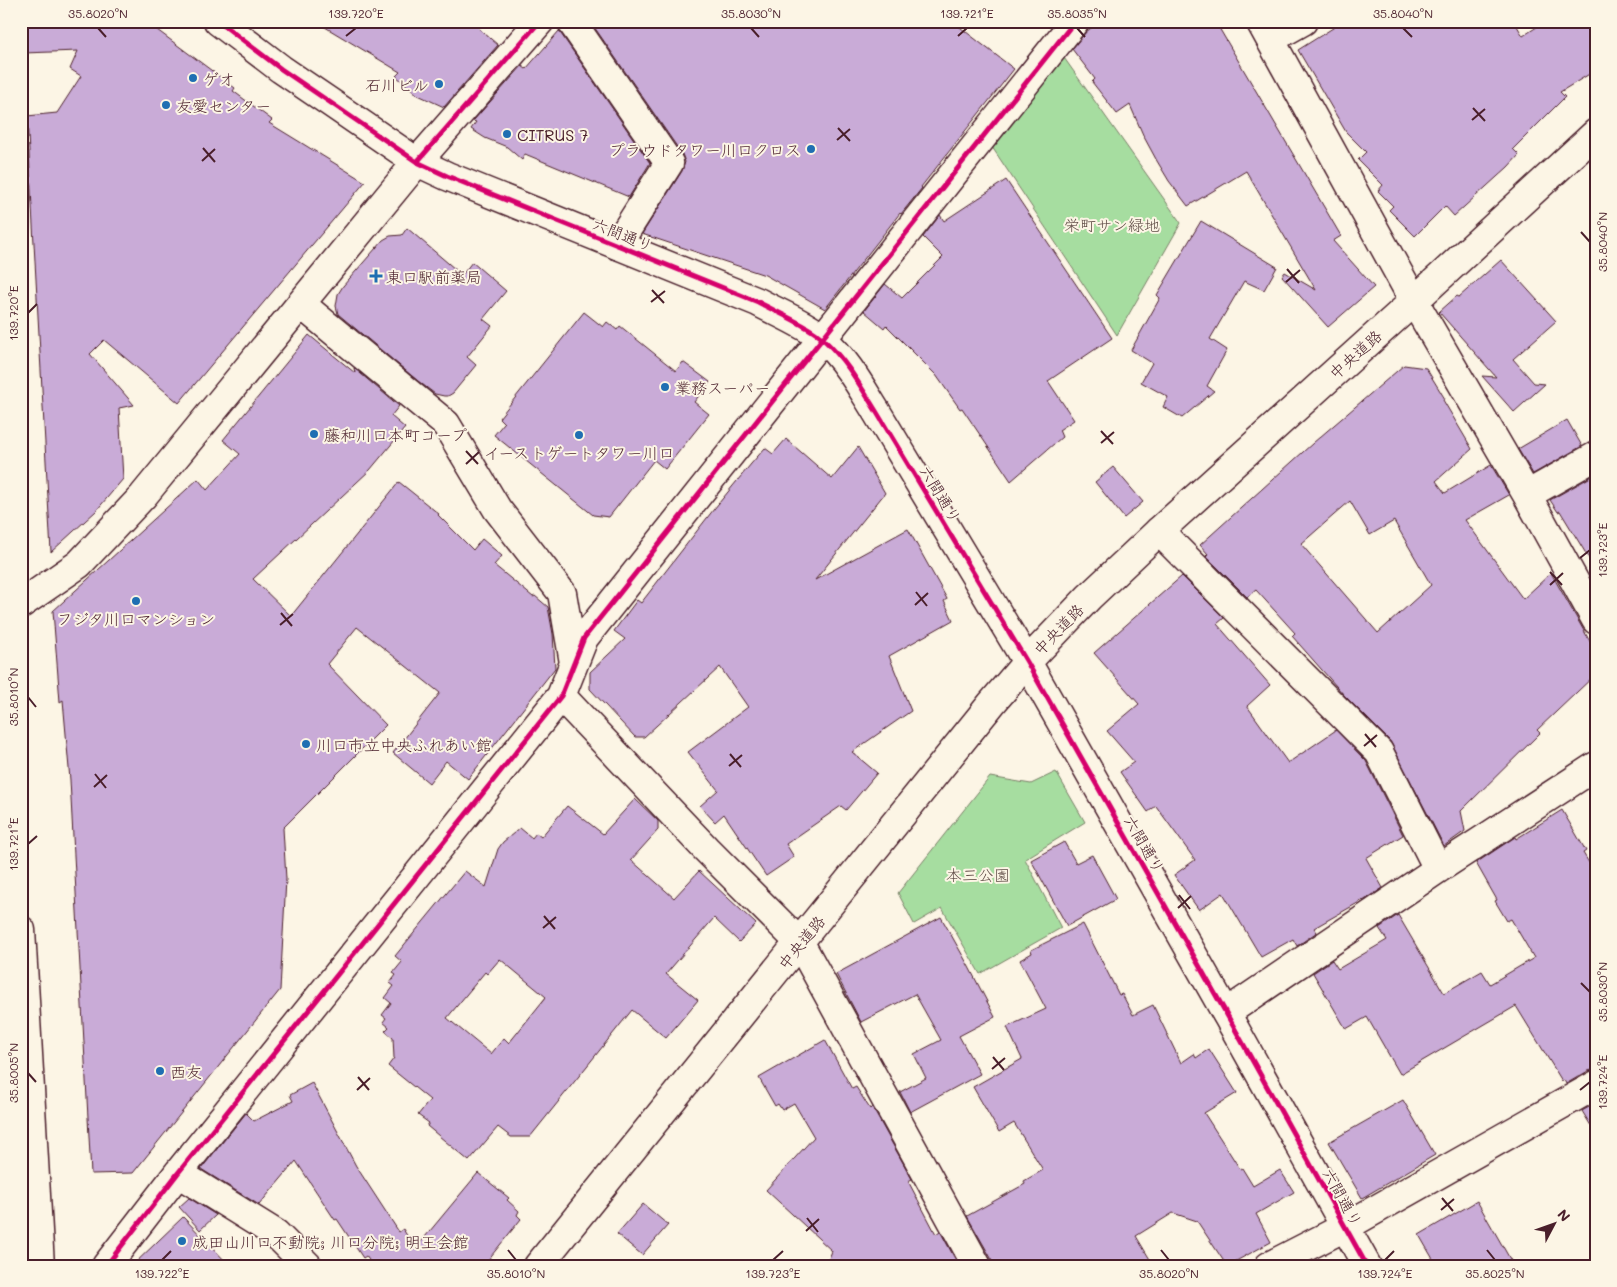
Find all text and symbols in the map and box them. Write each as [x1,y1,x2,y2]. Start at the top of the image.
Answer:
text: 35.8020°N [68,5,128,21]
text: 139.720°E [328,5,384,21]
text: 35.8030°N [721,5,781,21]
text: 139.721°E [940,5,994,21]
text: 35.8035°N [1047,5,1107,21]
text: 35.8040°N [1373,5,1433,21]
place label: ゲオ [203,68,235,89]
marker: ゲオ [187,72,199,84]
place label: 石川ビル [365,74,429,95]
marker: 石川ビル [433,78,445,90]
place label: 友愛センター [176,95,271,116]
marker: 友愛センター [160,99,172,111]
place label: CITRUS 7 [517,124,588,145]
marker: CITRUS 7 [501,128,513,140]
place label: プラウドタワー川口クロス [609,139,801,160]
marker: プラウドタワー川口クロス [805,143,817,155]
street label: 六間通り [589,212,657,256]
text: 35.8040°N [1594,212,1610,272]
park label: 栄町サン緑地 [1064,214,1160,235]
place label: 東口駅前薬局 [386,266,482,287]
marker: 東口駅前薬局 [370,270,382,282]
text: 139.720°E [5,285,21,341]
street label: 中央道路 [1324,325,1386,383]
place label: 業務スーパー [675,377,770,398]
marker: 業務スーパー [659,381,671,393]
place label: 藤和川口本町コープ [324,424,467,445]
marker: 藤和川口本町コープ [308,428,320,440]
marker: イーストゲートタワー川口 [573,429,585,441]
place label: イーストゲートタワー川口 [483,442,675,463]
street label: 六間通り [916,461,966,527]
text: 139.723°E [1594,522,1610,577]
marker: フジタ川口マンション [130,595,142,607]
street label: 中央道路 [1028,599,1088,659]
place label: フジタ川口マンション [57,608,215,629]
text: 35.8010°N [5,668,21,726]
place label: 川口市立中央ふれあい館 [316,734,492,755]
marker: 川口市立中央ふれあい館 [300,738,312,750]
street label: 六間通り [1120,811,1170,877]
text: 139.721°E [5,817,21,871]
park label: 本三公園 [946,864,1010,885]
street label: 中央道路 [773,911,829,973]
text: 35.8030°N [1594,962,1610,1022]
text: 35.8005°N [5,1043,21,1103]
text: 139.724°E [1594,1054,1610,1109]
place label: 西友 [170,1061,202,1082]
marker: 西友 [154,1065,166,1077]
street label: 六間通り [1318,1164,1368,1230]
north arrow [1530,1200,1580,1250]
text: N [1554,1205,1575,1225]
place label: 成田山川口不動院; 川口分院; 明王会館 [192,1231,469,1252]
marker: 成田山川口不動院; 川口分院; 明王会館 [176,1235,188,1247]
text: 139.722°E [135,1265,189,1281]
text: 35.8010°N [487,1265,545,1281]
text: 139.723°E [746,1265,801,1281]
text: 35.8020°N [1139,1265,1199,1281]
text: 139.724°E [1358,1265,1413,1281]
text: 35.8025°N [1465,1265,1525,1281]

